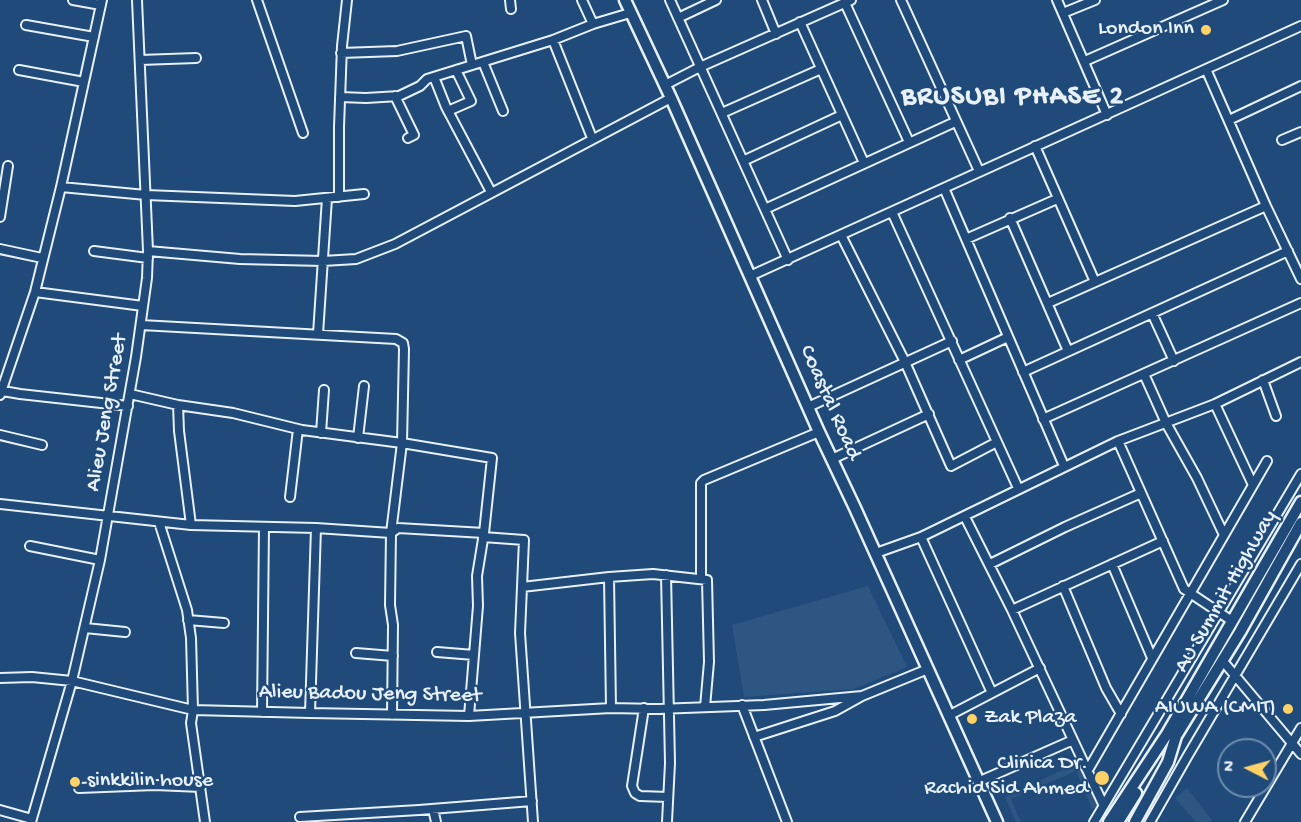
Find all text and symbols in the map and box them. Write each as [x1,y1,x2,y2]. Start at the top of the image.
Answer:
place label: London Inn [1098,17,1194,43]
marker: London Inn [1199,23,1213,37]
district label: BRUSUBI PHASE 2 [901,82,1125,116]
street label: Alieu Jeng Street [81,332,135,494]
street label: Coastal Road [792,341,866,465]
street label: AU Summit Highway [1170,506,1284,678]
street label: Alieu Badou Jeng Street [258,680,482,710]
place label: AIUWA (CMIT) [1155,696,1276,722]
marker: AIUWA (CMIT) [1281,702,1295,716]
place label: Zak Plaza [984,706,1077,732]
marker: Zak Plaza [965,712,979,726]
north arrow [1217,738,1277,798]
place label: Clinica Dr. Rachid Sid Ahmed [924,752,1088,804]
text: N [1221,760,1241,772]
place label: sinkkilin house [87,769,213,795]
marker: Clinica Dr. Rachid Sid Ahmed [1093,769,1111,787]
marker: sinkkilin house [68,775,82,789]

